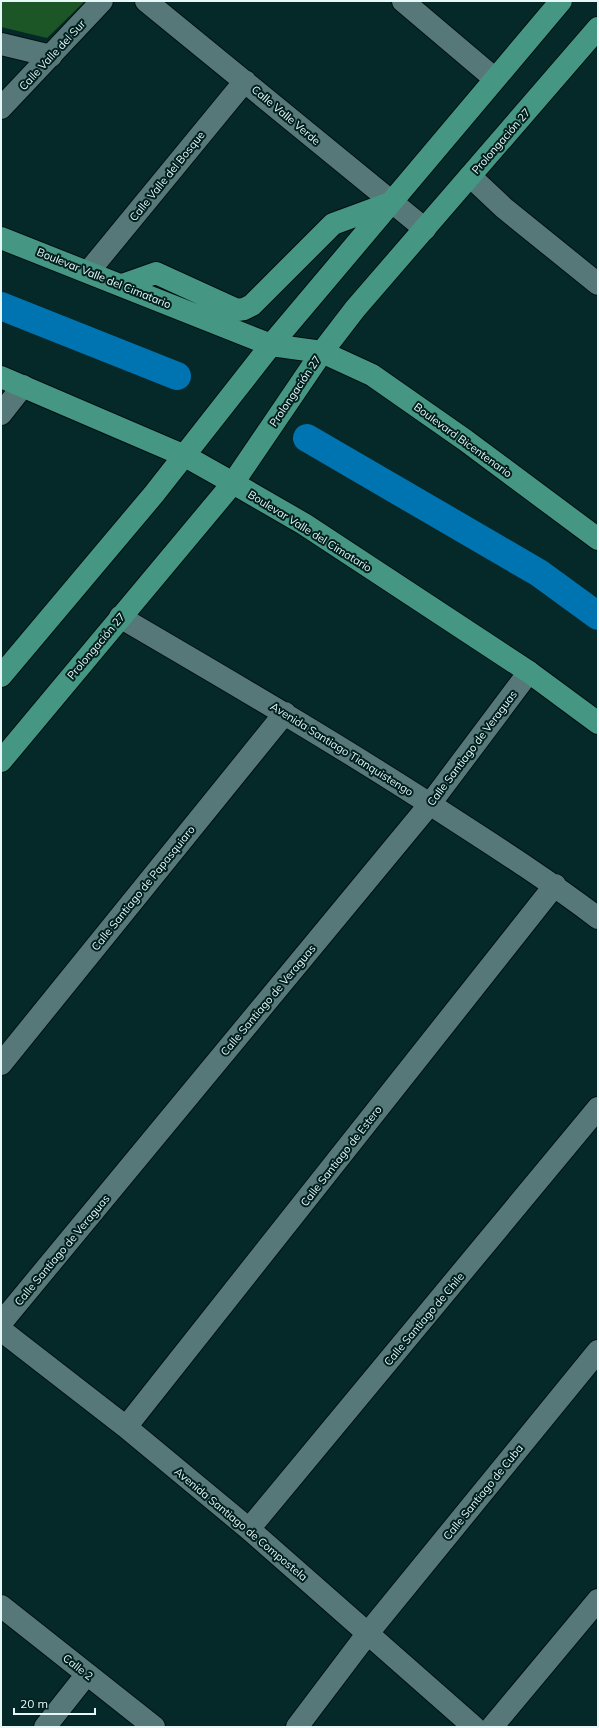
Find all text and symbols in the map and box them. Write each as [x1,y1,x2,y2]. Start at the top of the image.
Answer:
street label: Calle Valle del Sur [16,17,88,93]
street label: Calle Valle Verde [249,82,323,148]
street label: Prolongación 27 [469,105,533,177]
street label: Calle Valle del Bosque [126,128,208,224]
street label: Boulevar Valle del Cimatario [35,245,173,311]
street label: Prolongación 27 [266,353,324,429]
street label: Boulevard Bicentenario [411,400,515,480]
street label: Boulevar Valle del Cimatario [245,487,375,575]
street label: Prolongación 27 [64,610,128,682]
street label: Calle Santiago de Veraguas [424,688,520,808]
street label: Avenida Santiago Tianquistengo [268,699,416,799]
street label: Calle Santiago de Papasquiaro [88,823,198,953]
street label: Calle Santiago de Veraguas [217,942,319,1058]
street label: Calle Santiago de Estero [297,1103,385,1209]
street label: Calle Santiago de Veraguas [11,1192,113,1308]
street label: Calle Santiago de Chile [381,1270,467,1368]
street label: Calle Santiago de Cuba [440,1441,526,1543]
street label: Avenida Santiago de Compostela [172,1464,310,1584]
street label: Calle 2 [60,1651,96,1683]
scale bar [14,1690,95,1716]
text: 20 m [20,1696,48,1711]

